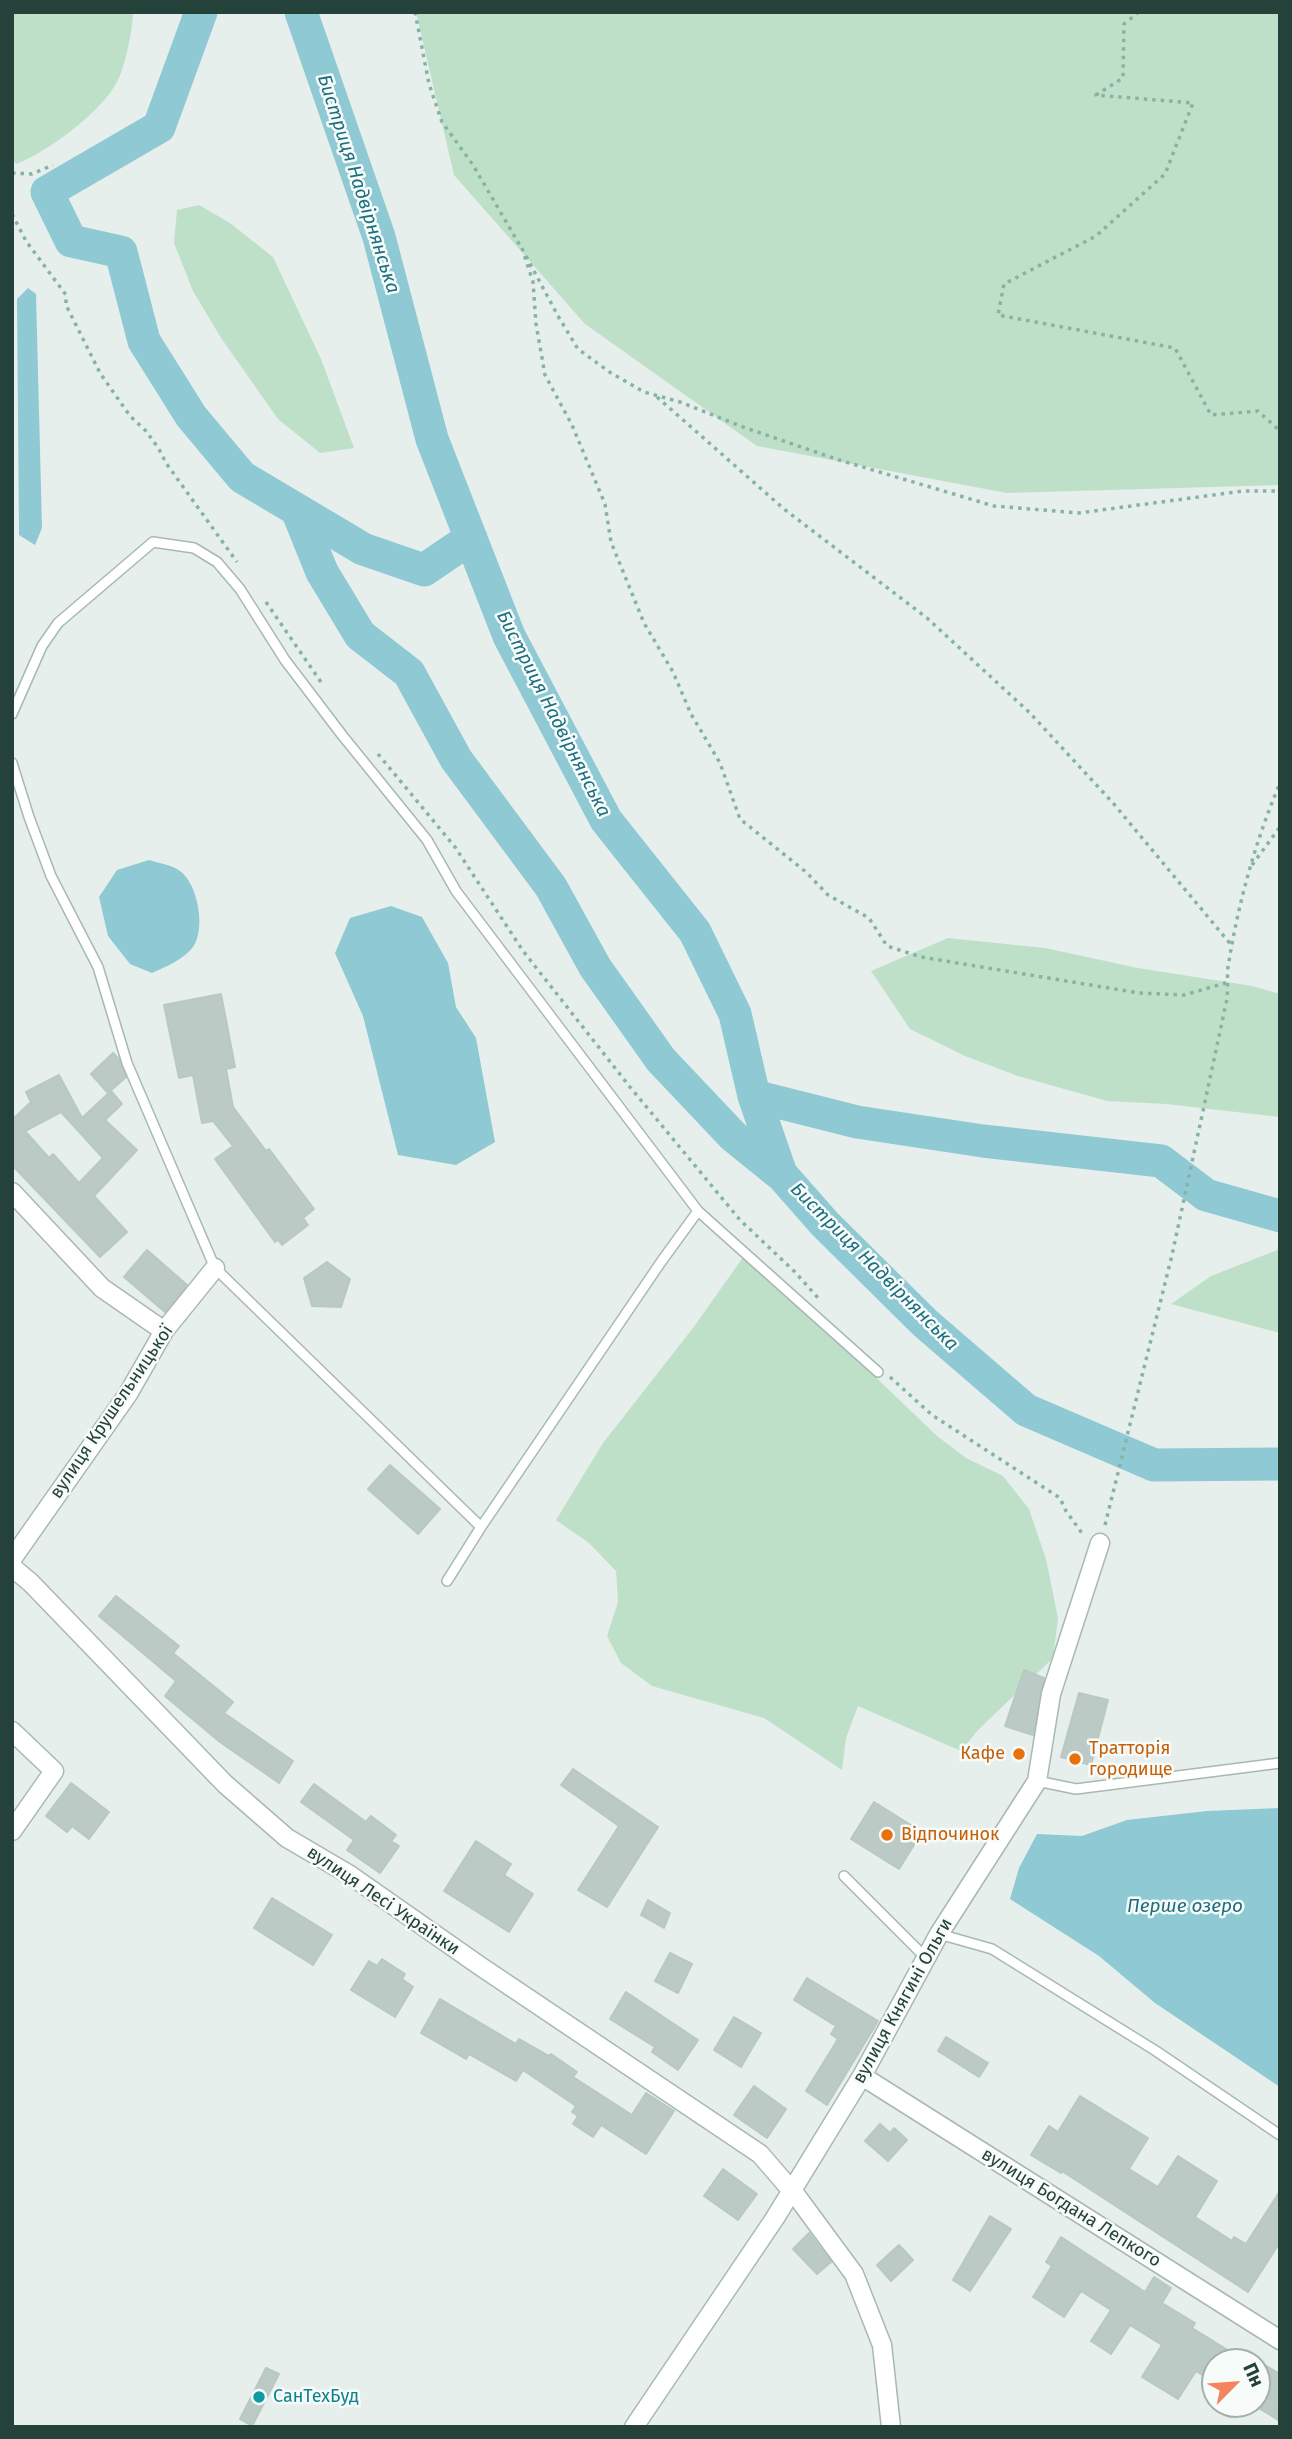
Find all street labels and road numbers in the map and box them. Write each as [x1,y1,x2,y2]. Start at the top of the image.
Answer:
street label: вулиця Крушельницької [46,1321,178,1503]
street label: вулиця Лесі Українки [302,1842,464,1960]
street label: вулиця Княгині Ольги [849,1915,957,2087]
street label: вулиця Богдана Лепкого [977,2144,1165,2272]

